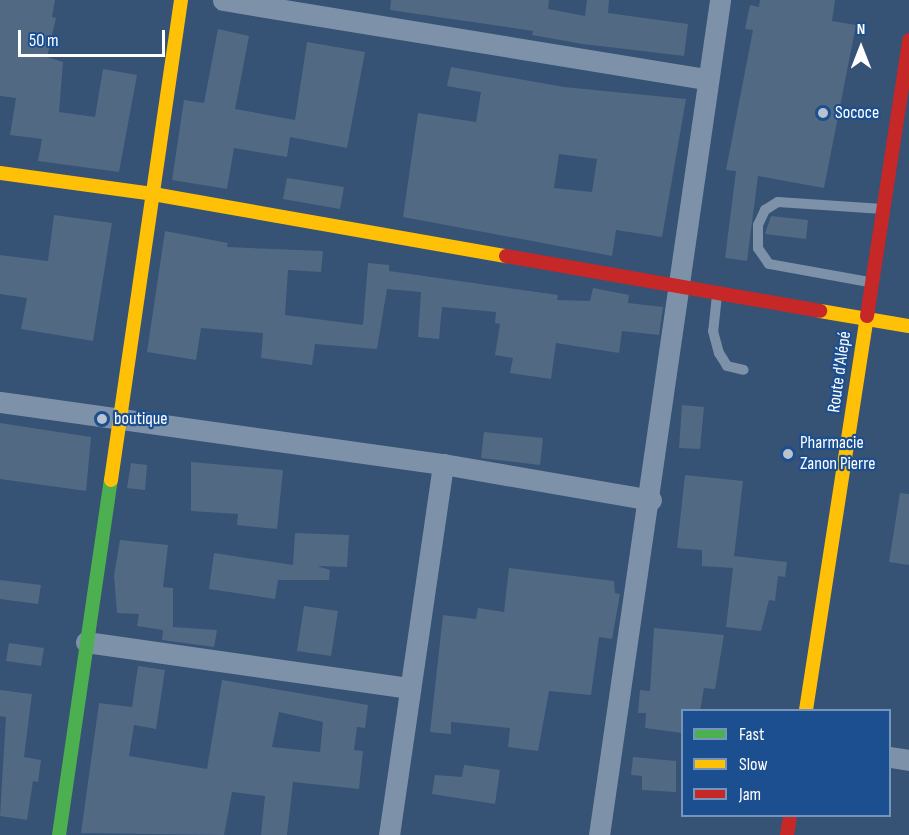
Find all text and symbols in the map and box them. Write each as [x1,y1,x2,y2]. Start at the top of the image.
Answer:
scale bar [21,18,168,56]
north arrow [831,18,891,78]
text: N [857,20,865,39]
text: 50 m [29,30,59,51]
place label: Sococe [835,102,879,124]
marker: Sococe [816,106,830,120]
street label: Route d'Alépé [824,330,856,414]
place label: boutique [114,408,168,430]
marker: boutique [95,412,109,426]
place label: Pharmacie Zanon Pierre [800,433,875,476]
marker: Pharmacie Zanon Pierre [781,447,795,461]
legend [681,709,891,817]
text: Fast [739,724,764,745]
text: Slow [739,754,768,775]
text: Jam [739,784,761,805]

